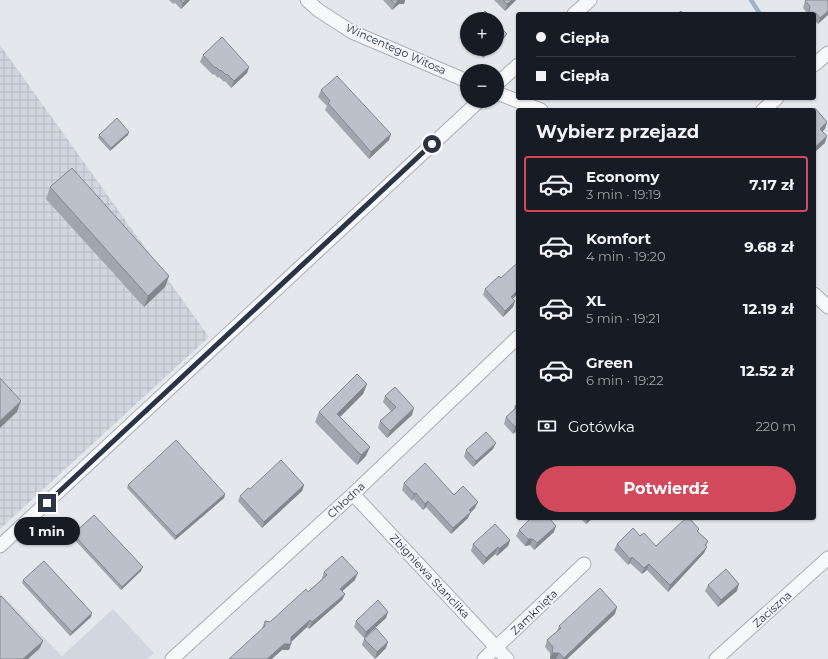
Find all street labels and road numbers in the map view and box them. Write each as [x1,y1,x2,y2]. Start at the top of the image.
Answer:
street label: Wincentego Witosa [343,20,449,78]
street label: Chłodna [324,479,368,521]
street label: Zbigniewa Stanclika [387,531,473,621]
street label: Zamknięta [508,586,560,638]
street label: Zaciszna [750,588,794,630]

